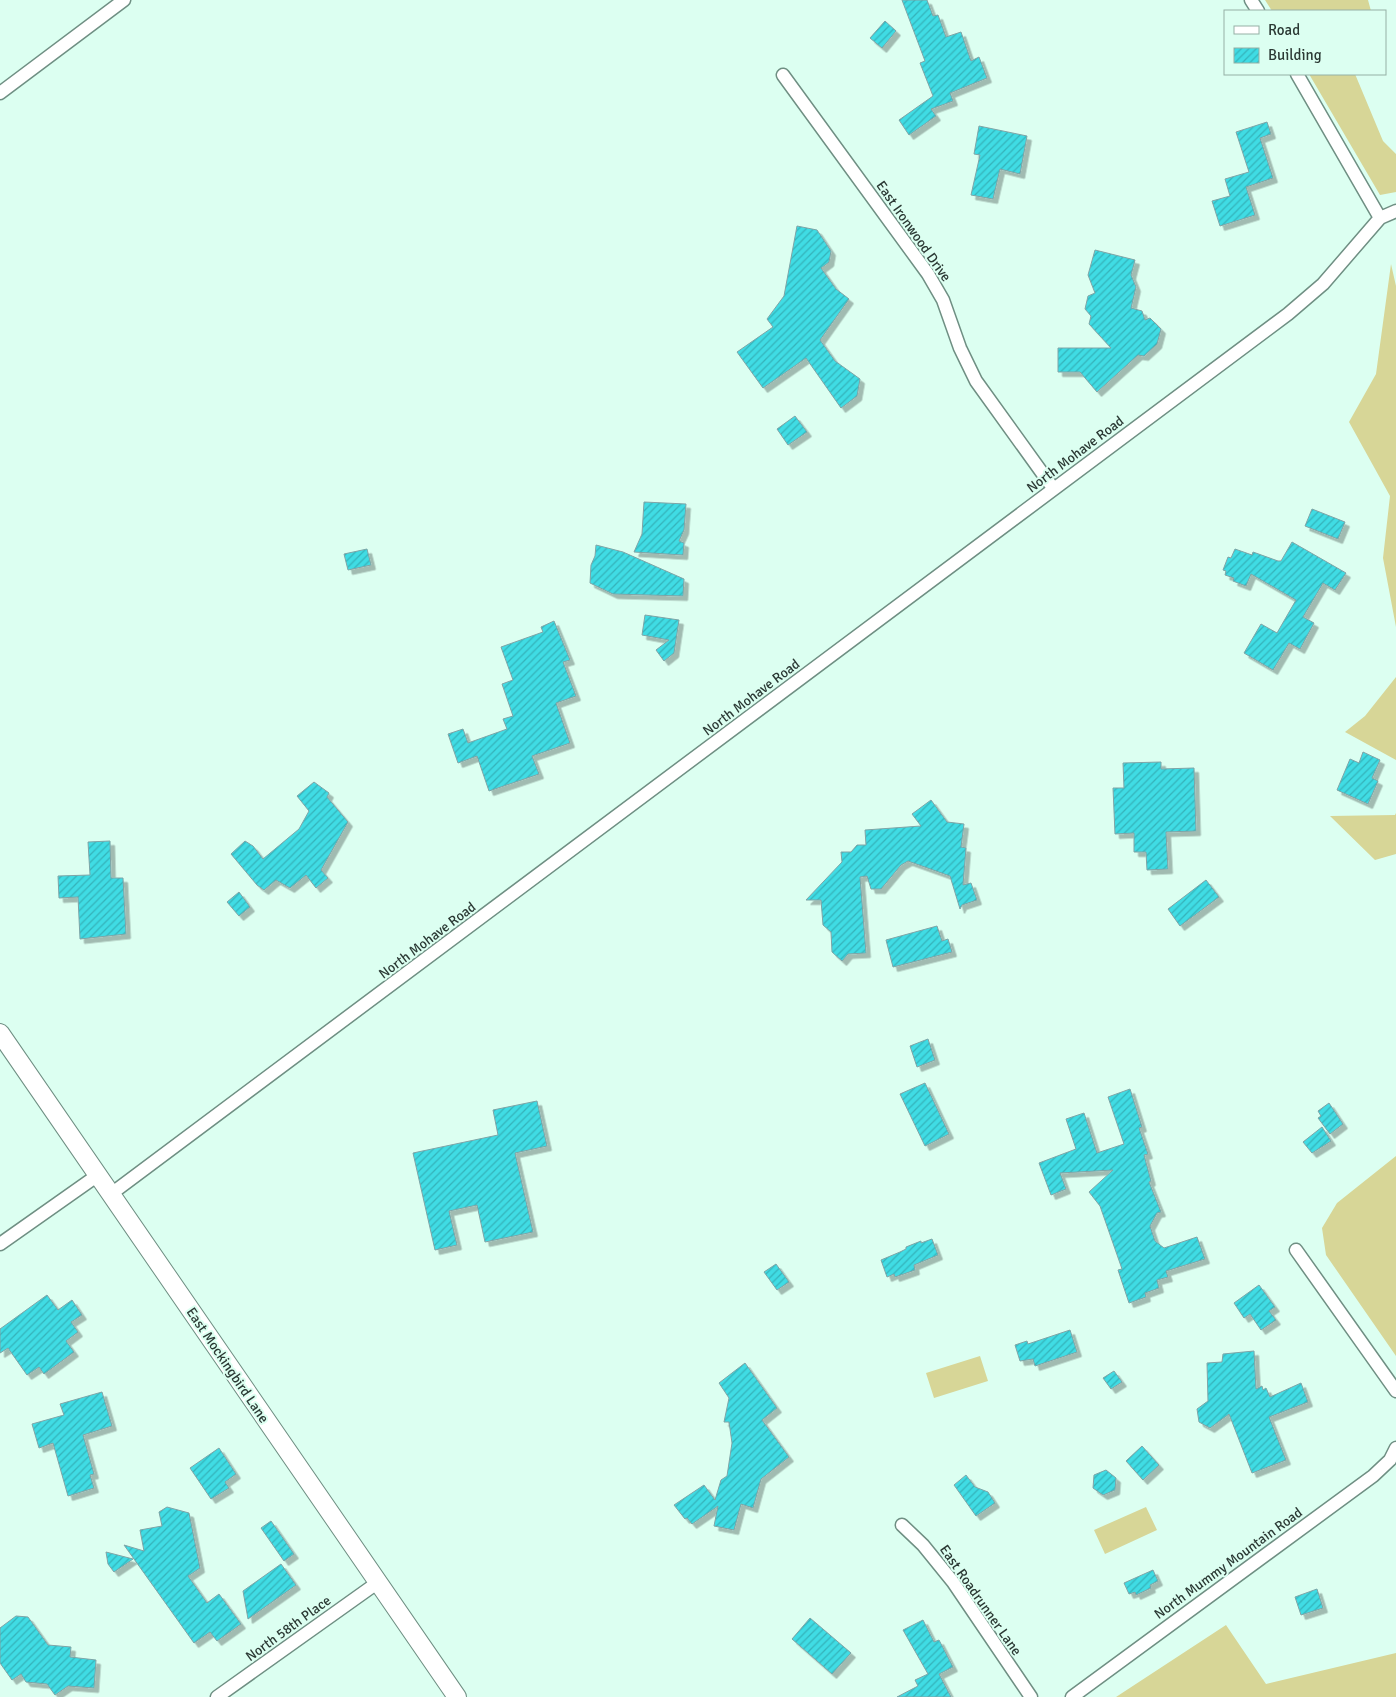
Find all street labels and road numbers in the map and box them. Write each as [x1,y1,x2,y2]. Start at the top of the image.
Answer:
street label: East Ironwood Drive [872,178,955,285]
street label: North Mohave Road [1023,412,1127,496]
street label: North Mohave Road [699,655,803,739]
street label: North Mohave Road [375,898,479,982]
street label: East Mockingbird Lane [183,1304,273,1426]
street label: North Mummy Mountain Road [1151,1504,1306,1623]
street label: East Roadrunner Lane [936,1542,1025,1659]
street label: North 58th Place [242,1592,334,1665]

